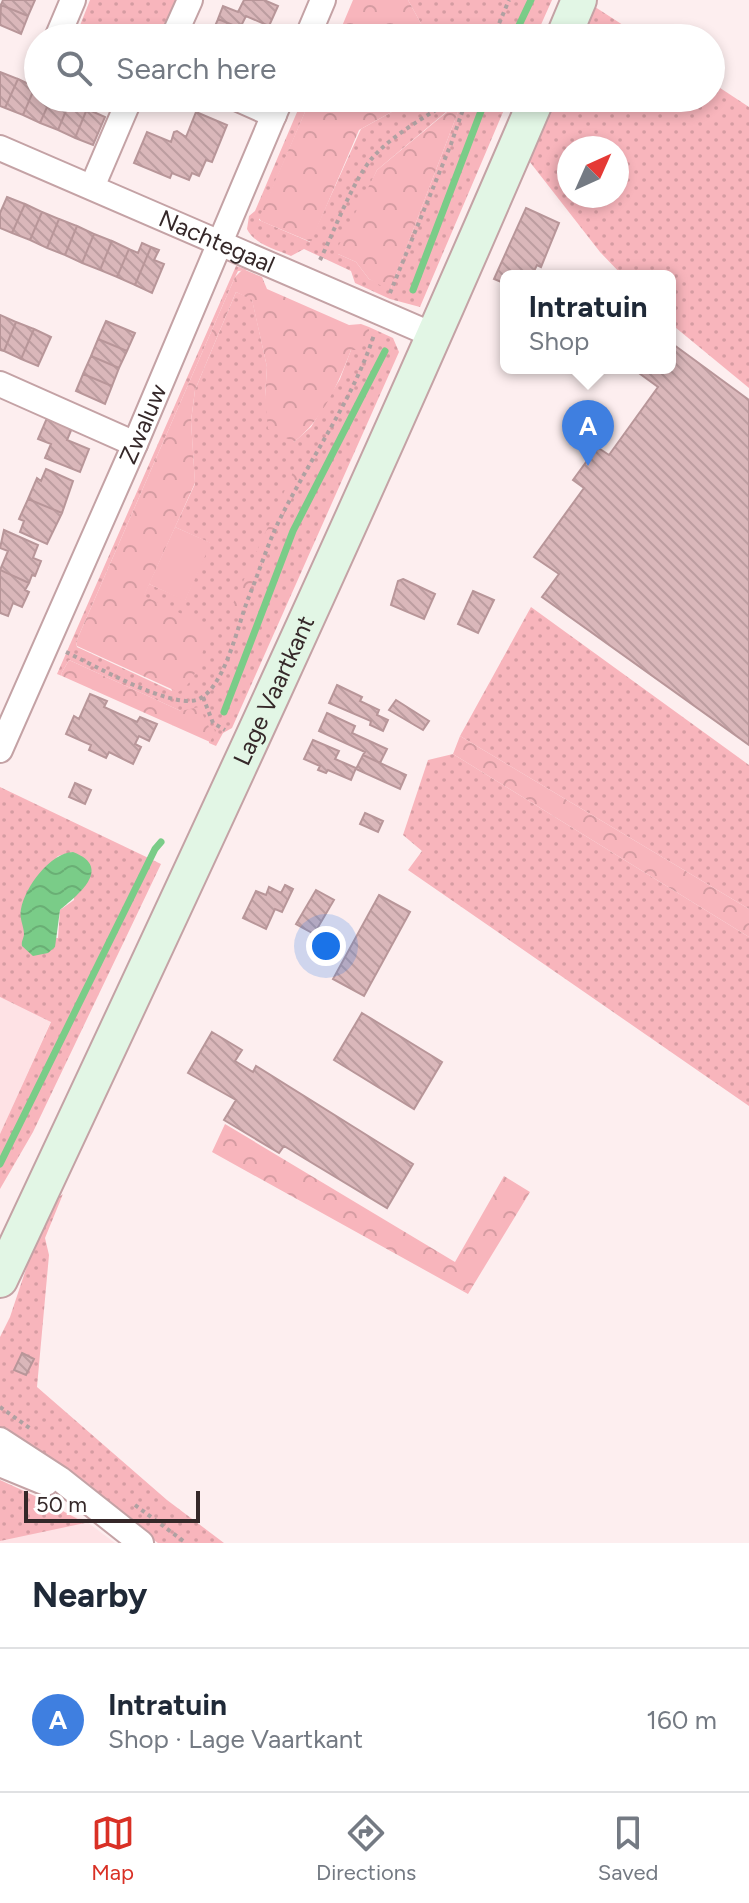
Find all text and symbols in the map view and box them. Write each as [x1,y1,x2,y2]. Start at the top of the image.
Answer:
search box [24,24,725,112]
icon: search [52,46,96,90]
text: Search here [116,50,276,87]
north arrow [557,136,629,208]
street label: Nachtegaal [155,203,279,279]
popup [500,270,676,374]
text: Intratuin [528,288,648,325]
text: Shop [528,325,589,357]
street label: Zwaluw [113,380,173,468]
pin: A [562,400,614,466]
street label: Lage Vaartkant [227,611,320,770]
your location [306,926,346,966]
scale bar [24,1487,200,1523]
text: 50 m [36,1491,87,1518]
text: Nearby [32,1575,147,1616]
text: Intratuin [108,1686,227,1723]
text: A [49,1704,67,1736]
text: 160 m [646,1704,717,1736]
text: Shop · Lage Vaartkant [108,1723,363,1755]
tab: Map [91,1811,135,1886]
tab: Directions [316,1811,416,1886]
tab: Saved [598,1811,658,1886]

